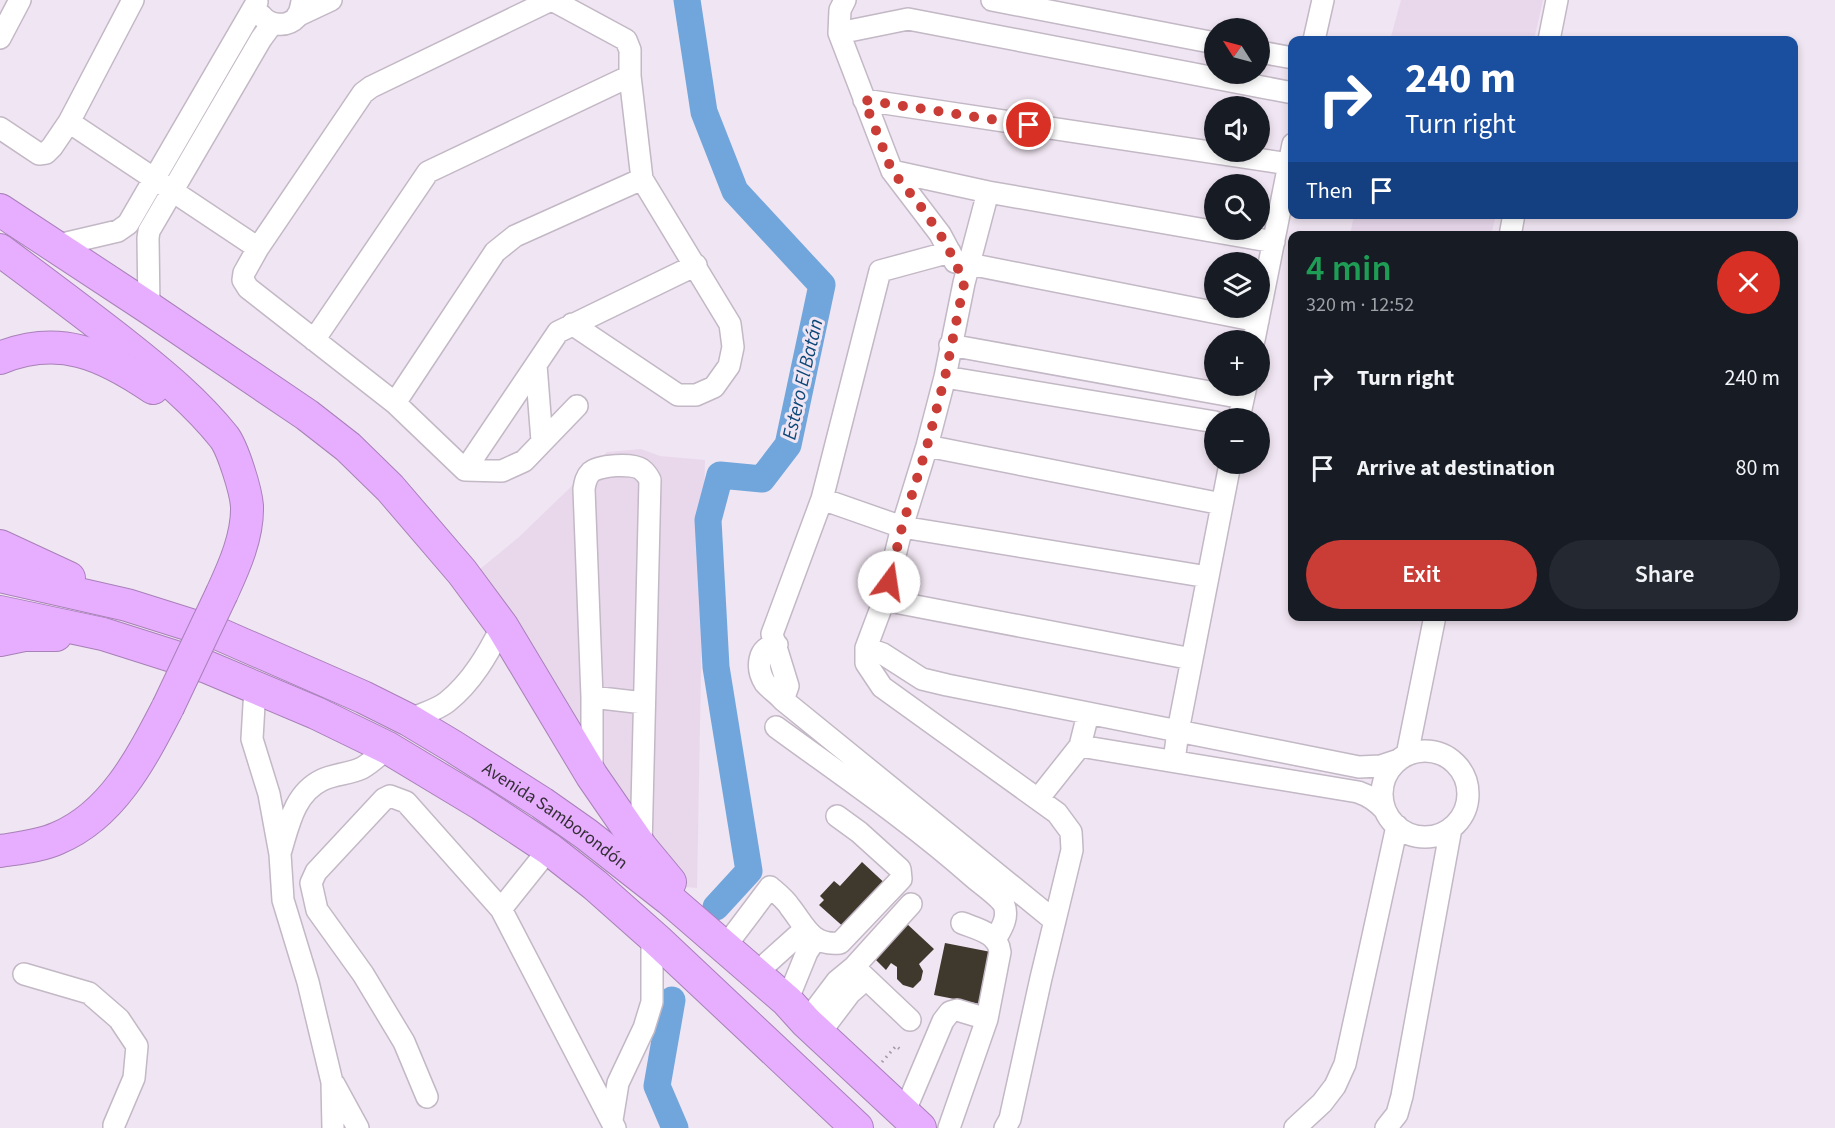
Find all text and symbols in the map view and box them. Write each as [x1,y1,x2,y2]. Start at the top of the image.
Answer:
north arrow [1204,18,1270,84]
map controls [1204,18,1270,474]
text: 240 m [1405,49,1516,109]
icon: right [1306,60,1384,138]
button: sound [1204,96,1270,162]
pin [1003,99,1054,150]
text: Turn right [1405,105,1516,144]
icon: arrive [1012,108,1045,141]
button: search [1204,174,1270,240]
icon: arrive [1365,174,1398,207]
text: Then [1306,175,1353,207]
text: 4 min [1306,243,1392,294]
button: close [1717,251,1780,314]
button: layers [1204,252,1270,318]
text: 320 m · 12:52 [1306,291,1414,319]
water label: Estero El Batán [775,316,831,443]
button: + [1204,330,1270,396]
icon: right [1306,362,1339,395]
text: Turn right [1357,362,1454,394]
text: 240 m [1725,362,1780,394]
button: − [1204,408,1270,474]
icon: arrive [1306,452,1339,485]
text: Arrive at destination [1357,452,1555,484]
text: 80 m [1735,452,1780,484]
button: Exit [1306,540,1537,609]
button: Share [1549,540,1780,609]
position arrow [857,550,921,614]
street label: Avenida Samborondón [477,756,633,875]

